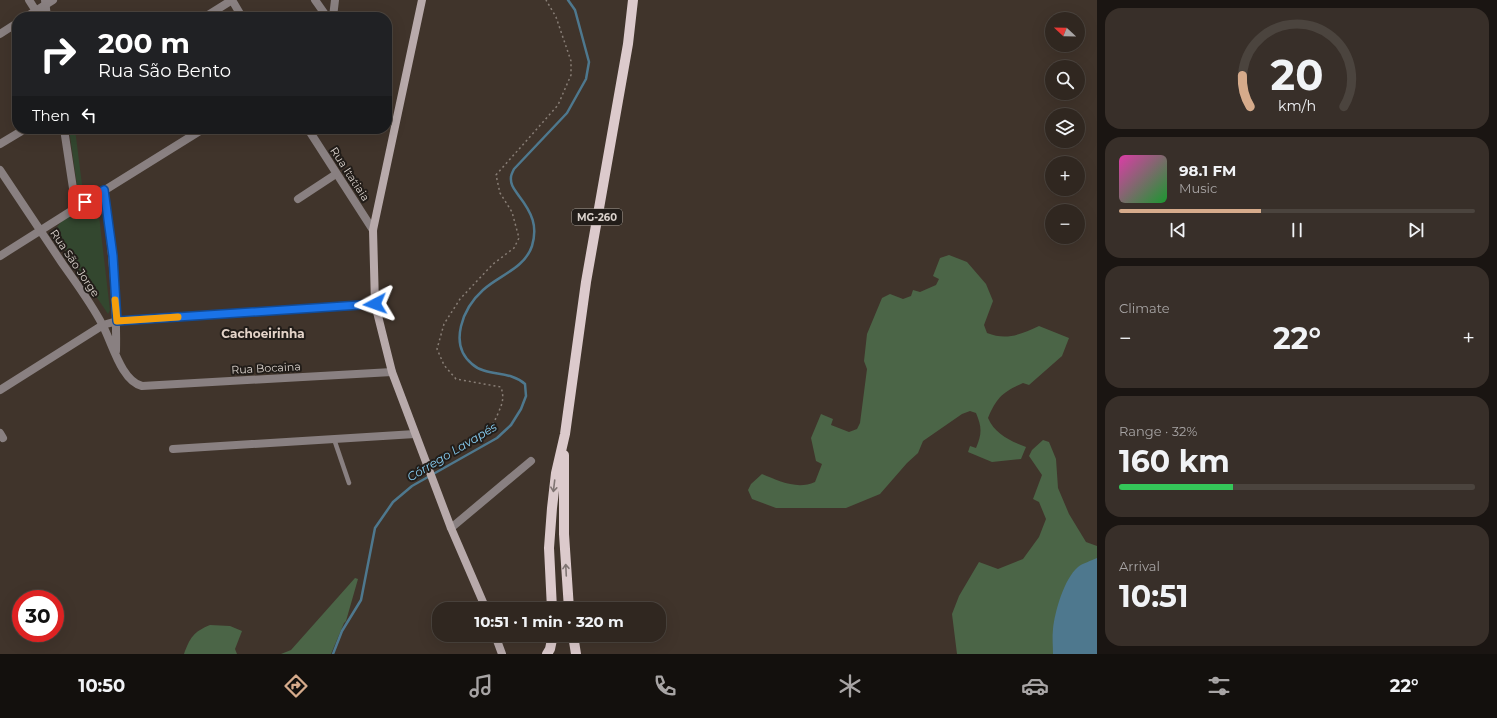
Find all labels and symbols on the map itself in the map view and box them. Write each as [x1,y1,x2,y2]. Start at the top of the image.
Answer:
north arrow [1045,12,1085,52]
street label: Rua Itatiaia [327,144,373,204]
pin [68,185,102,219]
road number: MG-260 [572,209,622,225]
street label: Rua São Jorge [47,227,103,300]
position arrow [354,283,396,325]
district label: Cachoeirinha [221,326,305,341]
street label: Rua Bocaina [231,359,301,377]
water label: Córrego Lavapés [404,419,500,484]
one-way arrow [550,479,558,492]
one-way arrow [563,564,570,577]
speed limit sign: 30 [12,590,64,642]

